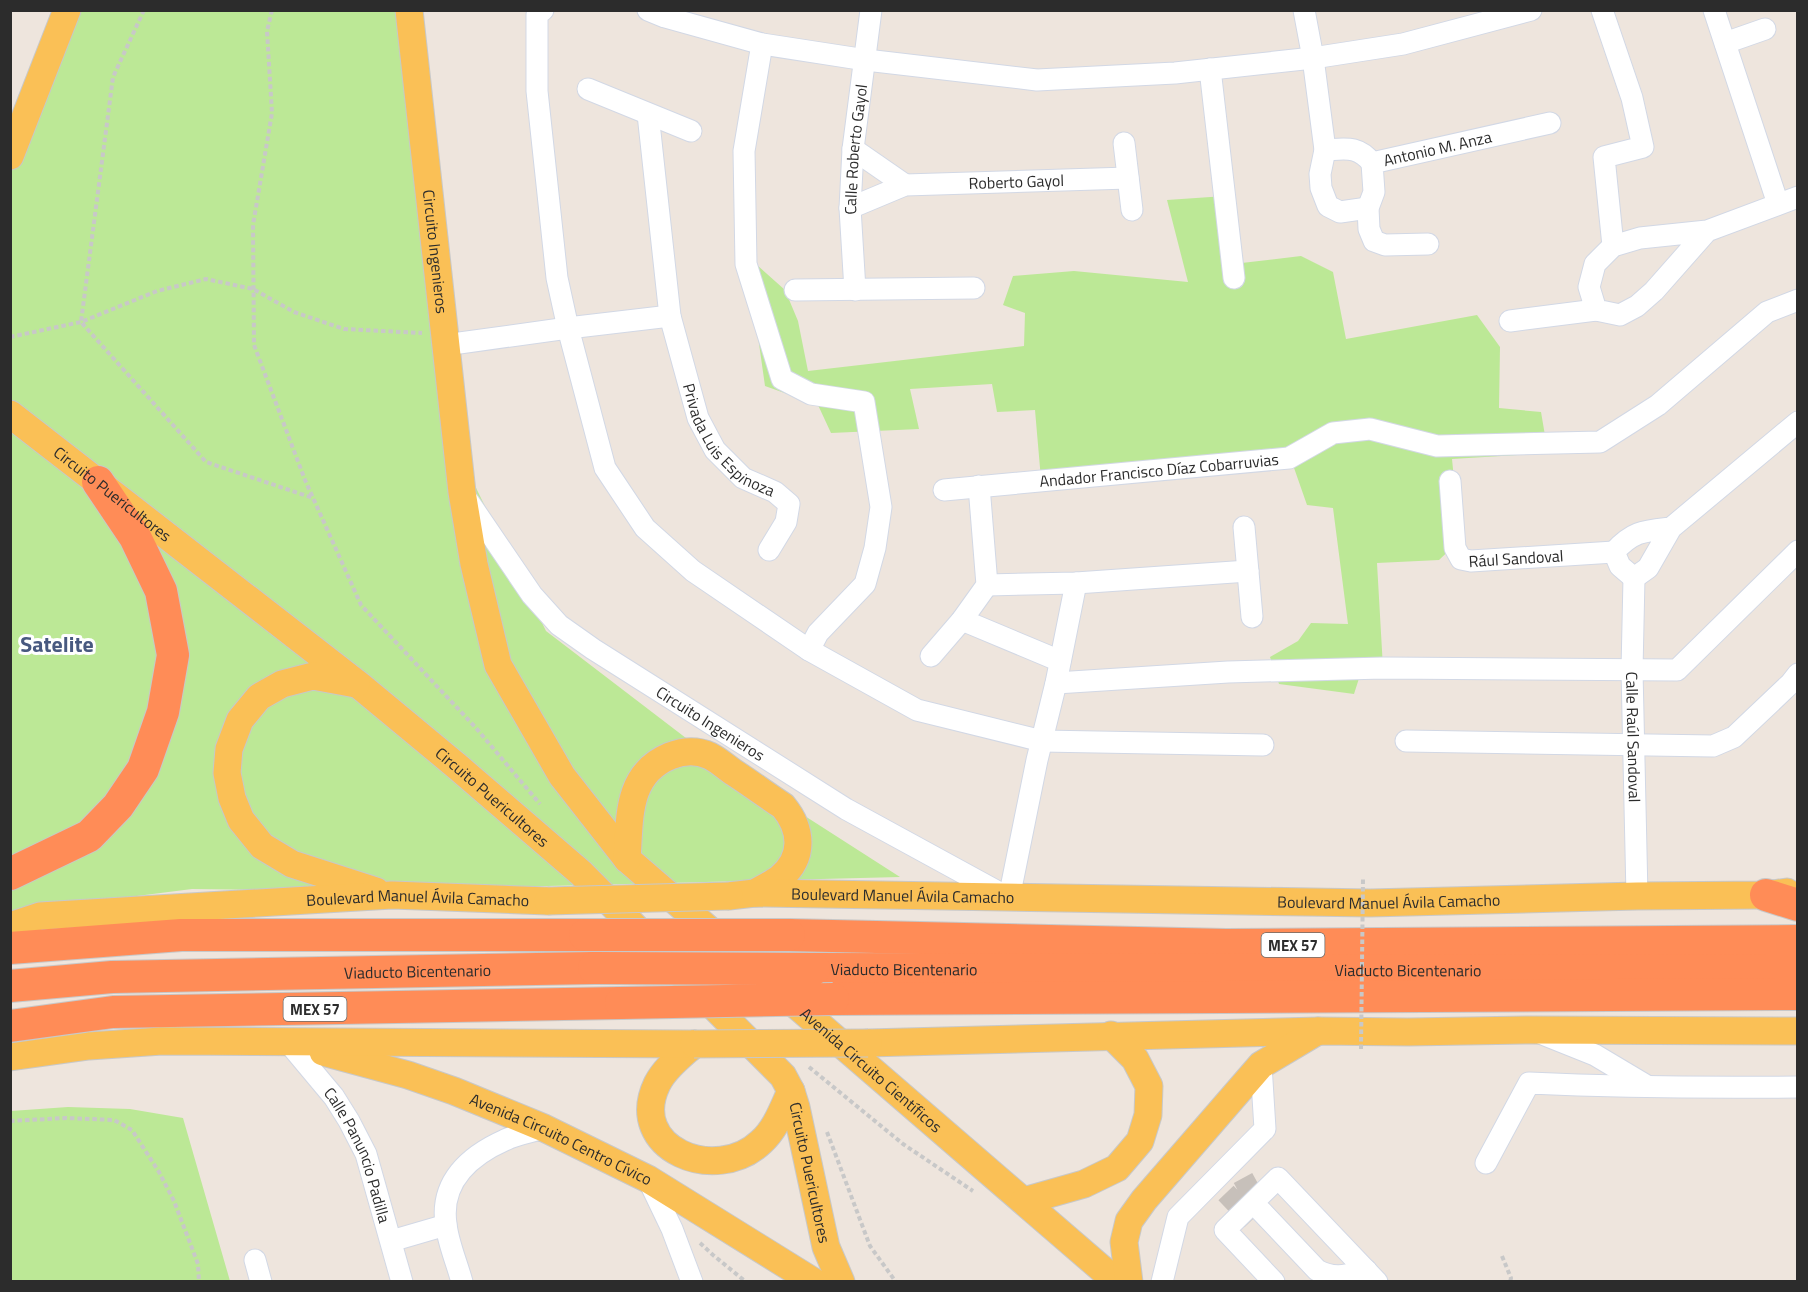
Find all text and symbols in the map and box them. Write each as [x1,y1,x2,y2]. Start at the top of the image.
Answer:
street label: Calle Roberto Gayol [838,83,873,215]
street label: Antonio M. Anza [1381,125,1494,172]
street label: Roberto Gayol [968,168,1064,195]
street label: Circuito Ingenieros [417,188,454,315]
street label: Privada Luis Espinoza [677,380,779,503]
street label: Circuito Puericultores [49,440,177,547]
street label: Andador Francisco Díaz Cobarruvias [1038,447,1280,493]
street label: Rául Sandoval [1468,543,1564,573]
district label: Satelite [20,627,94,661]
street label: Calle Raúl Sandoval [1620,671,1647,803]
street label: Circuito Ingenieros [651,680,770,767]
street label: Circuito Puericultores [430,741,555,853]
street label: Boulevard Manuel Ávila Camacho [791,882,1015,909]
street label: Boulevard Manuel Ávila Camacho [306,883,530,912]
street label: Boulevard Manuel Ávila Camacho [1277,888,1501,915]
road number: MEX 57 [1262,933,1324,957]
street label: Viaducto Bicentenario [830,957,978,981]
street label: Viaducto Bicentenario [344,958,491,985]
street label: Viaducto Bicentenario [1334,958,1482,982]
road number: MEX 57 [284,997,346,1021]
street label: Avenida Circuito Científicos [795,1002,948,1138]
street label: Calle Panuncio Padilla [318,1082,397,1226]
street label: Avenida Circuito Centro Cívico [466,1087,656,1191]
street label: Circuito Puericultores [783,1099,837,1245]

